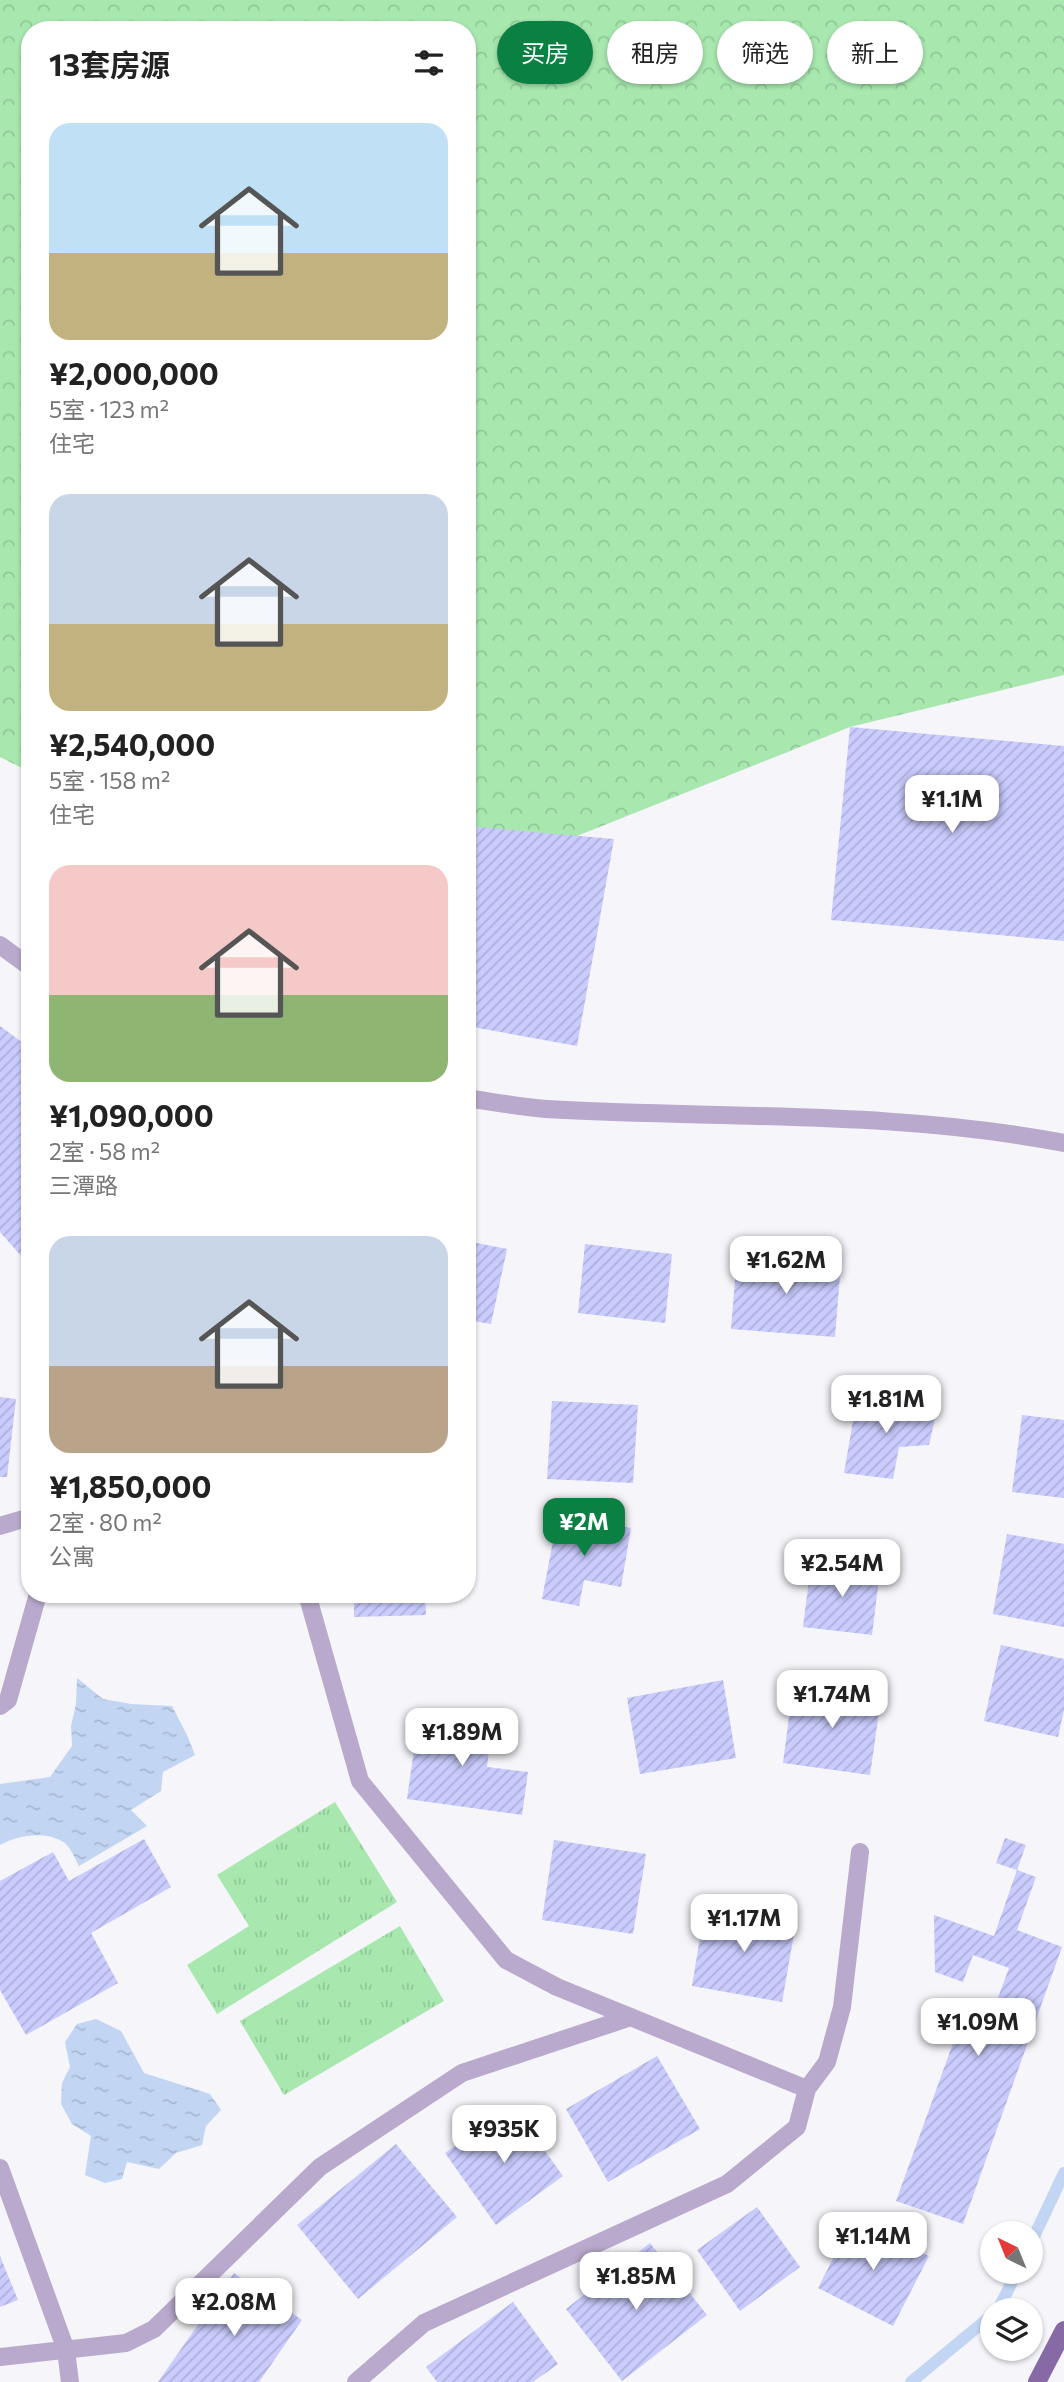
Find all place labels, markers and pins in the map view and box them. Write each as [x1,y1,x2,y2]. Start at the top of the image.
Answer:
pin: ¥1.1M [903,776,1001,835]
pin: ¥1.62M [729,1236,843,1296]
pin: ¥1.81M [829,1376,943,1435]
pin: ¥2M [550,1498,618,1558]
pin: ¥2.54M [785,1540,899,1599]
pin: ¥1.74M [775,1670,889,1730]
pin: ¥1.89M [405,1708,519,1768]
pin: ¥1.17M [687,1895,801,1954]
pin: ¥1.09M [921,1998,1035,2058]
pin: ¥935K [455,2106,553,2165]
pin: ¥1.14M [816,2212,930,2272]
pin: ¥1.85M [579,2252,693,2312]
pin: ¥2.08M [177,2278,291,2338]

